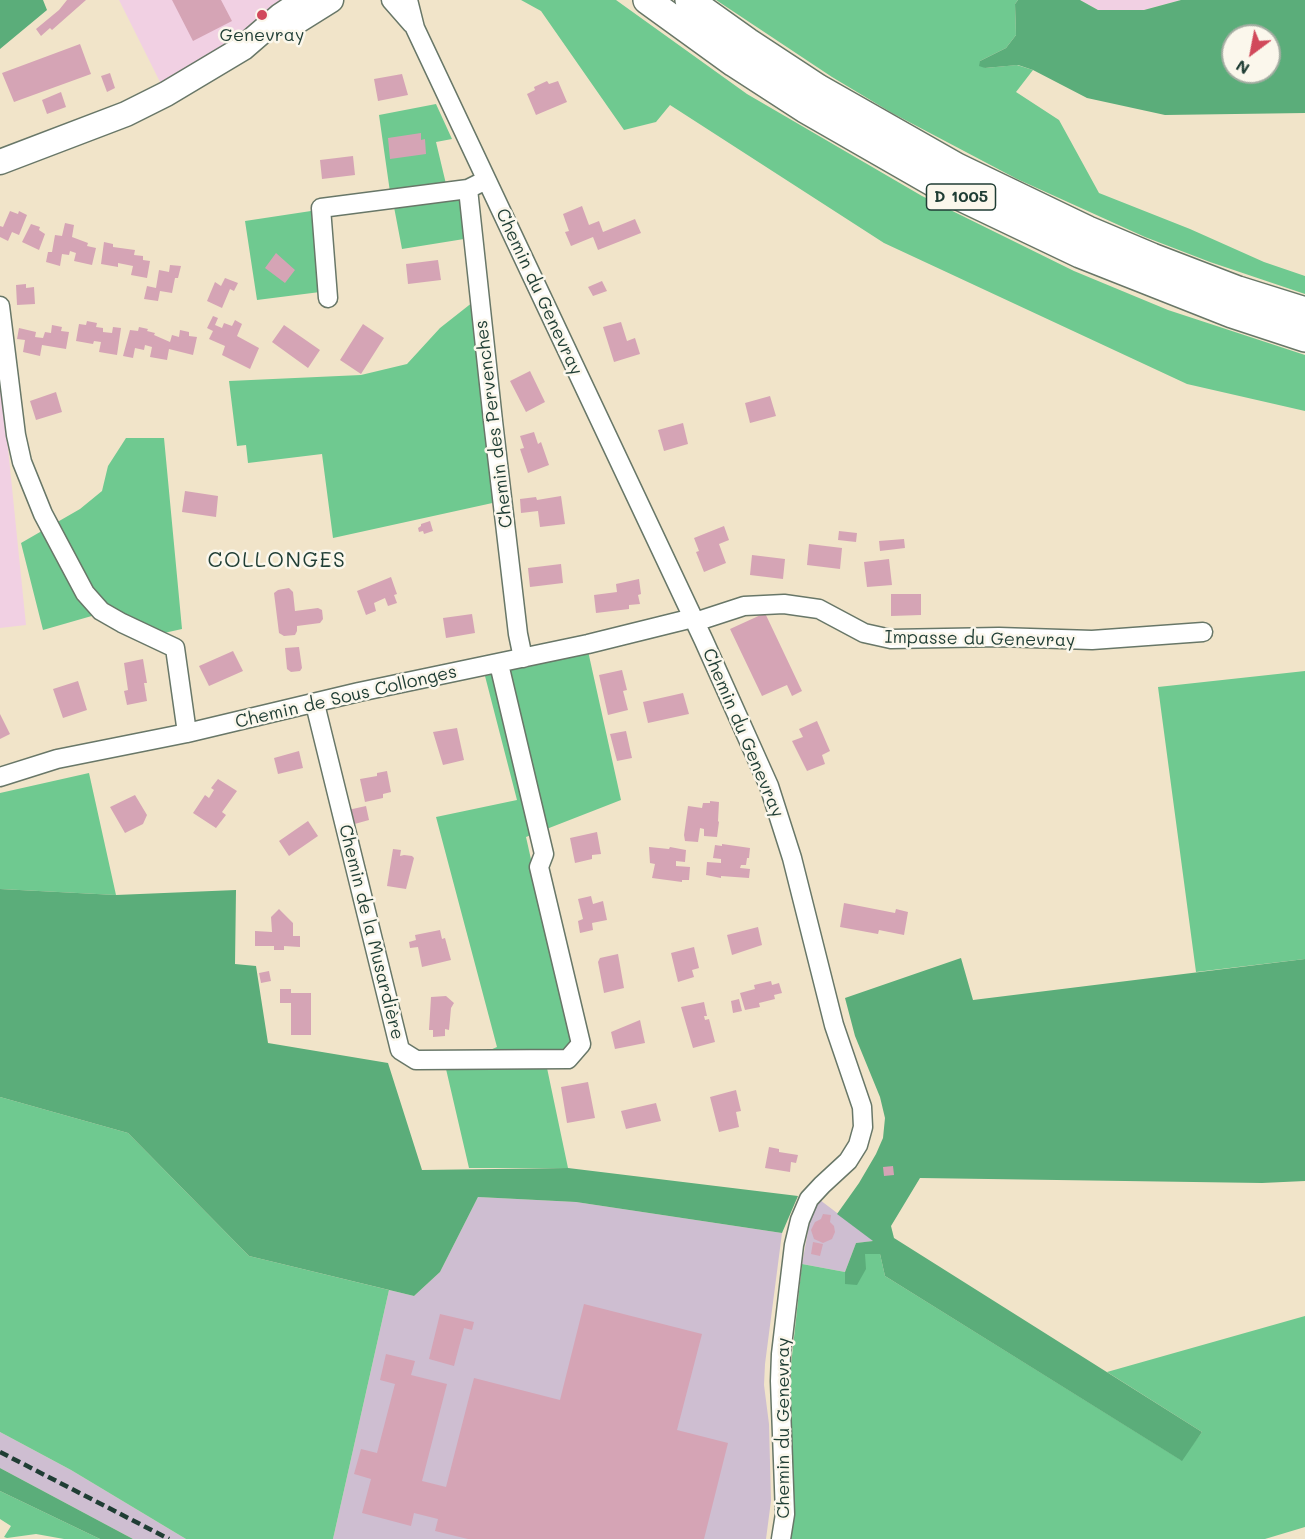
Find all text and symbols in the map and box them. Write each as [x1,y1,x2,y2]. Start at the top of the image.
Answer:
marker: Genevray [255,8,269,22]
place label: Genevray [220,24,304,46]
north arrow [1221,24,1281,84]
text: N [1232,56,1253,80]
road number: D 1005 [926,184,996,210]
street label: Chemin du Genevray [491,205,587,379]
street label: Chemin des Pervenches [471,319,517,529]
district label: COLLONGES [208,548,346,574]
street label: Impasse du Genevray [884,627,1076,651]
street label: Chemin du Genevray [698,645,788,821]
street label: Chemin de Sous Collonges [233,661,459,733]
street label: Chemin de la Musardière [334,822,408,1042]
street label: Chemin du Genevray [772,1337,794,1519]

